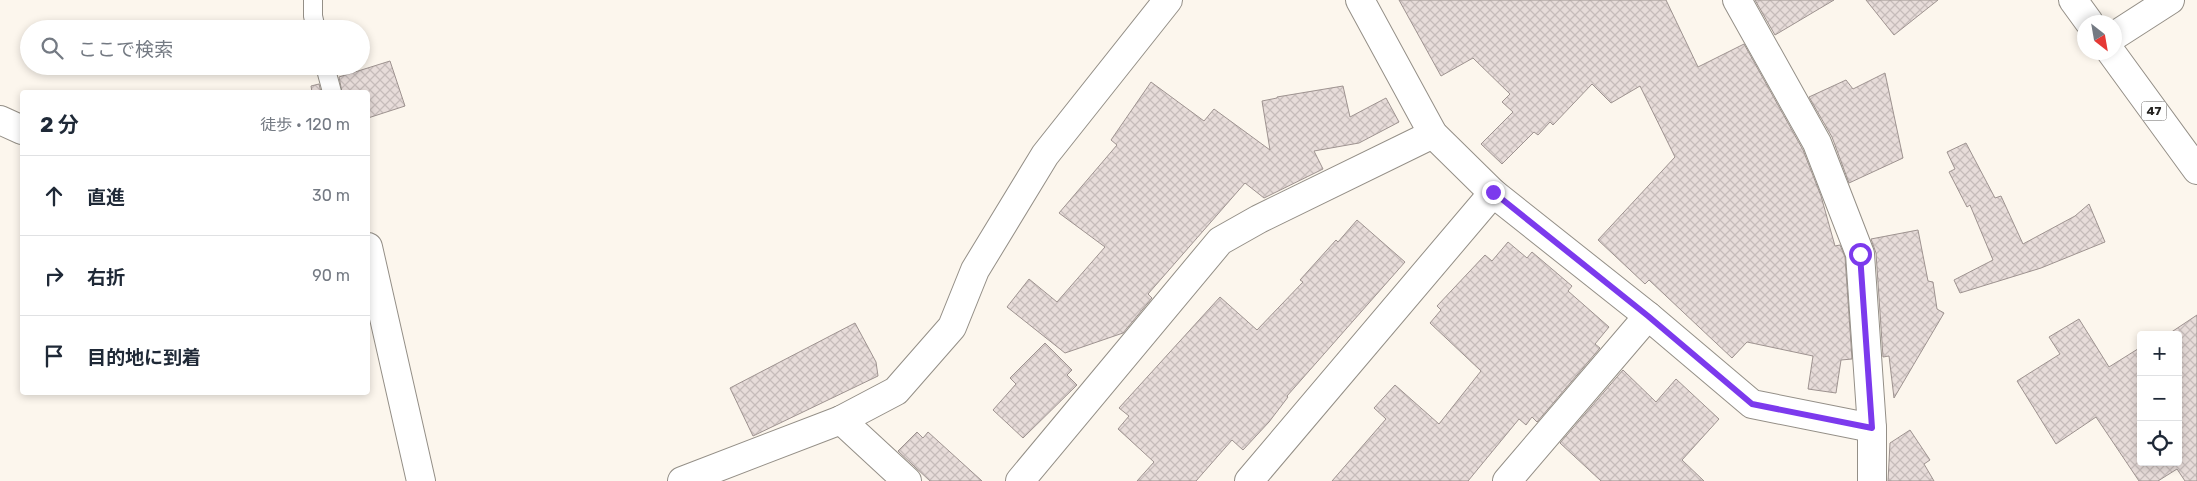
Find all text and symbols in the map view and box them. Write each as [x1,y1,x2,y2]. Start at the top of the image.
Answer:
north arrow [2077,15,2122,60]
search box [20,20,370,75]
icon: search [38,34,66,62]
text: ここで検索 [78,38,173,61]
road number: 47 [2142,102,2166,120]
text: 2 分 [40,112,79,137]
text: 徒歩 · 120 m [260,115,350,134]
route end [1482,181,1505,204]
icon: ahead [40,182,68,210]
text: 直進 [87,186,125,209]
text: 30 m [312,186,350,205]
route start [1849,243,1872,266]
icon: right [40,262,68,290]
text: 右折 [87,266,125,289]
text: 90 m [312,266,350,285]
map controls [2137,331,2182,466]
button: + [2137,331,2182,376]
icon: arrive [40,342,68,370]
text: 目的地に到着 [87,346,201,369]
button: − [2137,376,2182,421]
button: locate [2137,421,2182,466]

